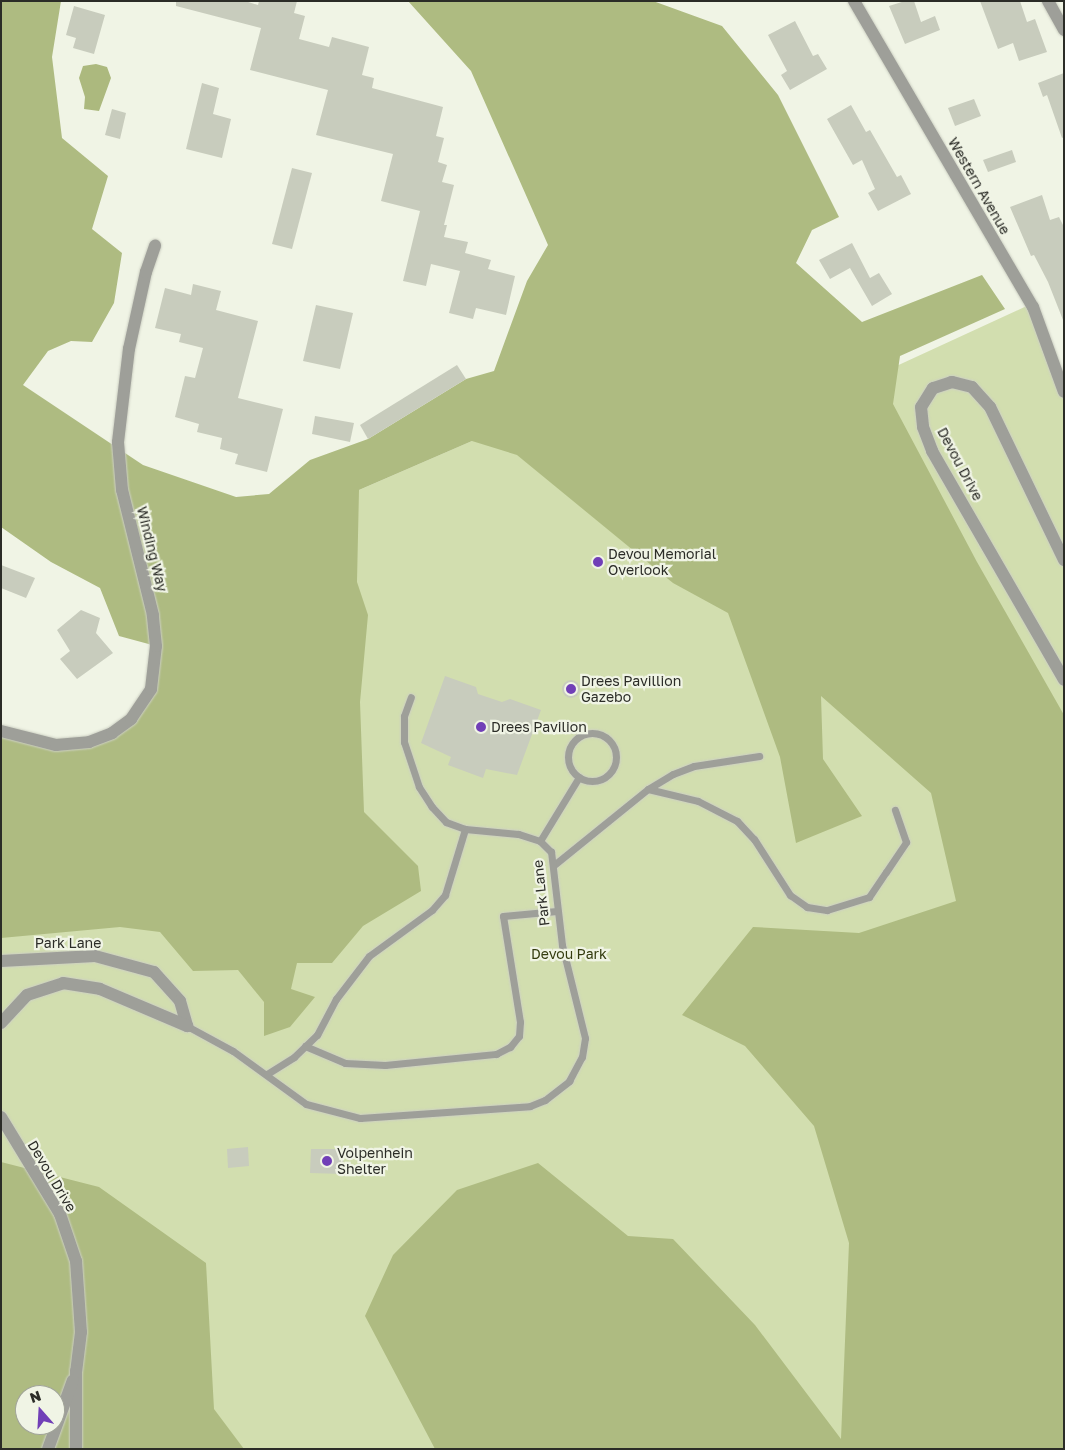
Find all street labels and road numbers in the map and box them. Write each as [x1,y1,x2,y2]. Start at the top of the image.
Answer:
street label: Western Avenue [944,135,1014,237]
street label: Devou Drive [934,425,986,503]
street label: Winding Way [133,505,171,593]
street label: Park Lane [529,859,553,927]
street label: Park Lane [35,935,101,951]
street label: Devou Drive [24,1137,80,1215]

